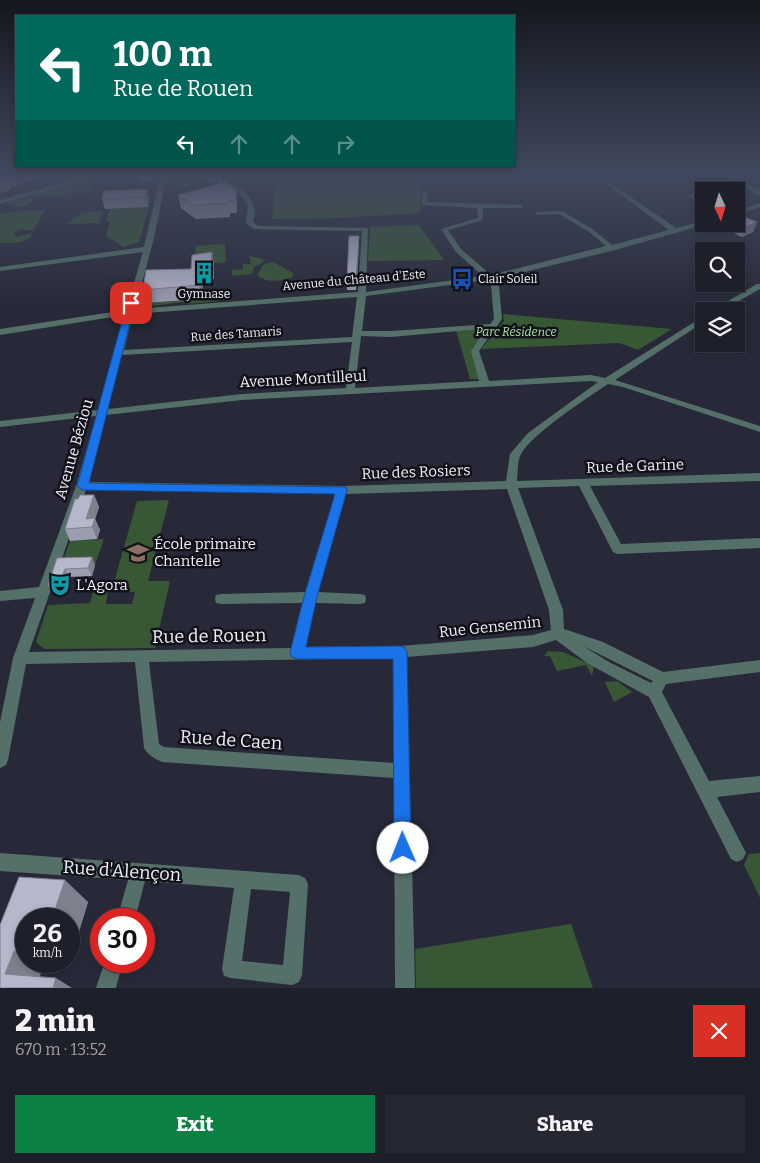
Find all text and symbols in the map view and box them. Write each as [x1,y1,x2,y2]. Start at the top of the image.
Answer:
text: 100 m [113,33,212,75]
icon: left [30,35,95,100]
text: Rue de Rouen [113,75,253,102]
icon: left [172,130,200,158]
icon: ahead [225,130,253,158]
icon: ahead [278,130,306,158]
icon: right [331,130,359,158]
north arrow [695,182,745,232]
map controls [695,182,745,352]
button: search [695,242,745,292]
building icon: Gymnase [191,260,217,286]
bus stop icon: Clair Soleil [449,266,475,292]
street label: Avenue du Château d'Este [282,267,426,293]
place label: Clair Soleil [478,272,538,286]
pin [110,282,152,324]
place label: Gymnase [178,287,230,301]
icon: arrive [117,289,145,317]
button: layers [695,302,745,352]
street label: Rue des Tamaris [190,324,282,344]
park label: Parc Résidence [476,325,557,339]
street label: Avenue Montilleul [239,367,367,391]
street label: Avenue Béziou [51,397,97,501]
street label: Rue de Garine [586,455,684,477]
street label: Rue des Rosiers [361,461,471,483]
place label: École primaire Chantelle [154,535,256,570]
school or university icon: École primaire Chantelle [125,540,151,566]
theatre icon: L'Agora [47,572,73,598]
place label: L'Agora [76,576,128,594]
street label: Rue Gensemin [438,613,542,641]
street label: Rue de Rouen [152,624,267,648]
street label: Rue de Caen [179,725,284,755]
position arrow [376,821,428,873]
street label: Rue d'Alençon [62,856,182,886]
speed limit sign: 30 [90,908,155,973]
text: 26 [33,919,62,949]
text: km/h [33,946,62,960]
text: 2 min [15,1003,95,1039]
button: close [693,1005,745,1057]
text: 670 m · 13:52 [15,1040,106,1059]
button: Exit [15,1095,375,1153]
button: Share [385,1095,745,1153]

